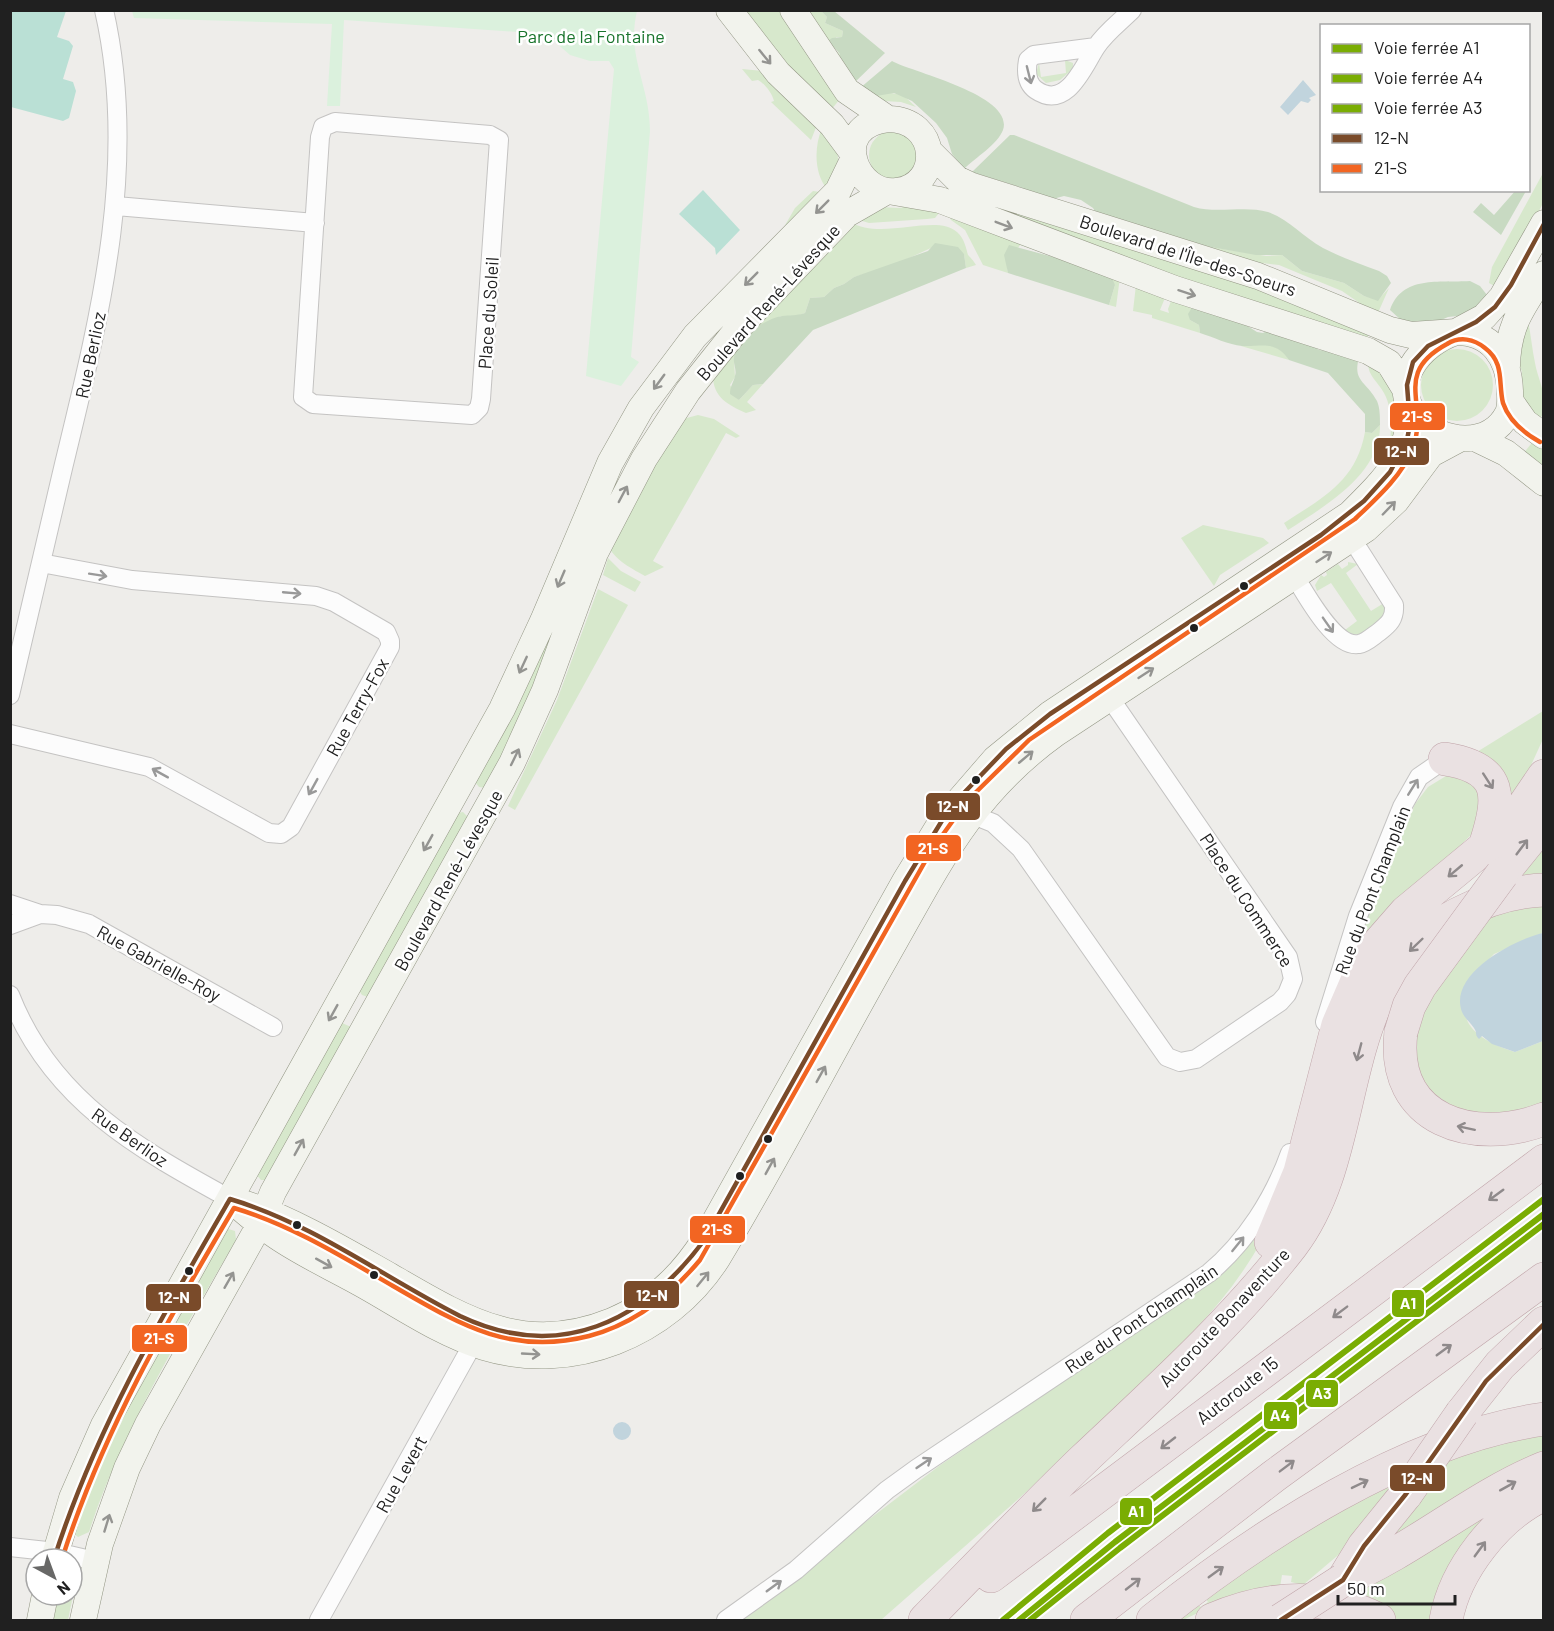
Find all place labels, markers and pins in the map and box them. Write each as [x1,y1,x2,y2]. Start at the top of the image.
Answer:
unlabelled marker [1238,580,1250,592]
unlabelled marker [1188,622,1200,634]
unlabelled marker [970,774,982,786]
unlabelled marker [762,1133,774,1145]
unlabelled marker [734,1170,746,1182]
unlabelled marker [291,1219,303,1231]
unlabelled marker [183,1265,195,1277]
unlabelled marker [368,1269,380,1281]

